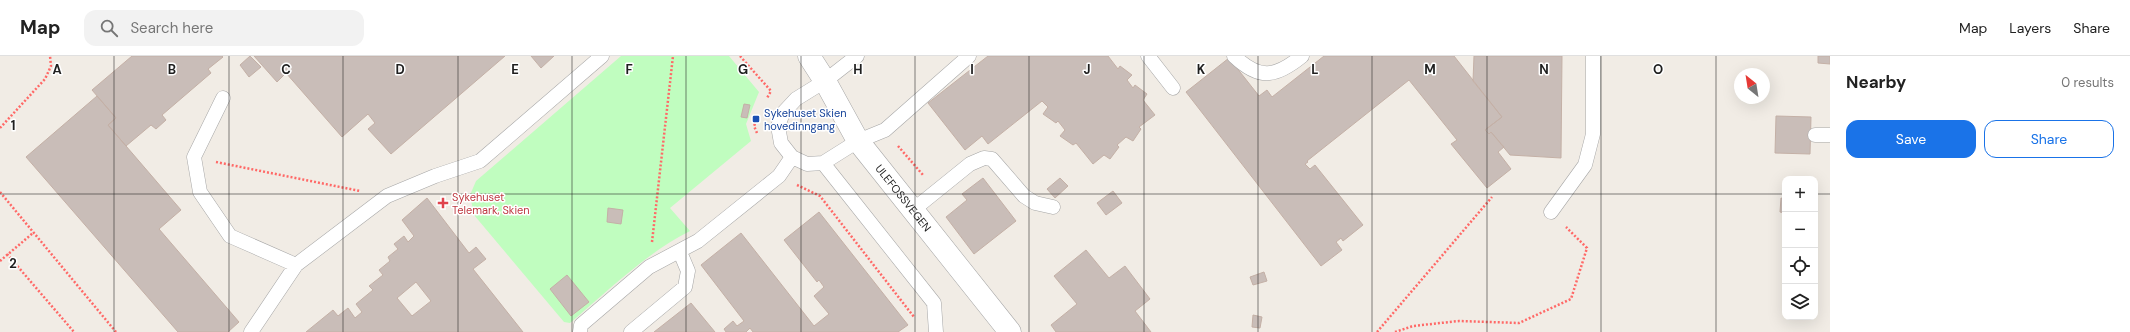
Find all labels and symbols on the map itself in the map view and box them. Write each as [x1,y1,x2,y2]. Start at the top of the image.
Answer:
text: A [52,61,62,78]
text: B [168,61,176,78]
text: C [281,61,291,78]
text: D [395,61,405,78]
text: E [511,61,519,78]
text: F [625,61,633,78]
text: G [738,61,748,78]
text: H [853,61,863,78]
text: I [970,61,974,78]
text: J [1083,61,1091,78]
text: K [1197,61,1206,78]
text: L [1311,61,1319,78]
text: M [1424,61,1436,78]
text: N [1539,61,1549,78]
text: O [1653,61,1663,78]
north arrow [1734,68,1770,104]
place label: Sykehuset Skien hovedinngang [764,106,846,133]
marker: Sykehuset Skien hovedinngang [751,114,761,124]
text: 1 [11,117,15,134]
street label: ULEFOSSVEGEN [872,162,934,234]
place label: Sykehuset Telemark, Skien [452,190,530,217]
marker: Sykehuset Telemark, Skien [437,197,449,209]
text: 2 [9,255,17,272]

